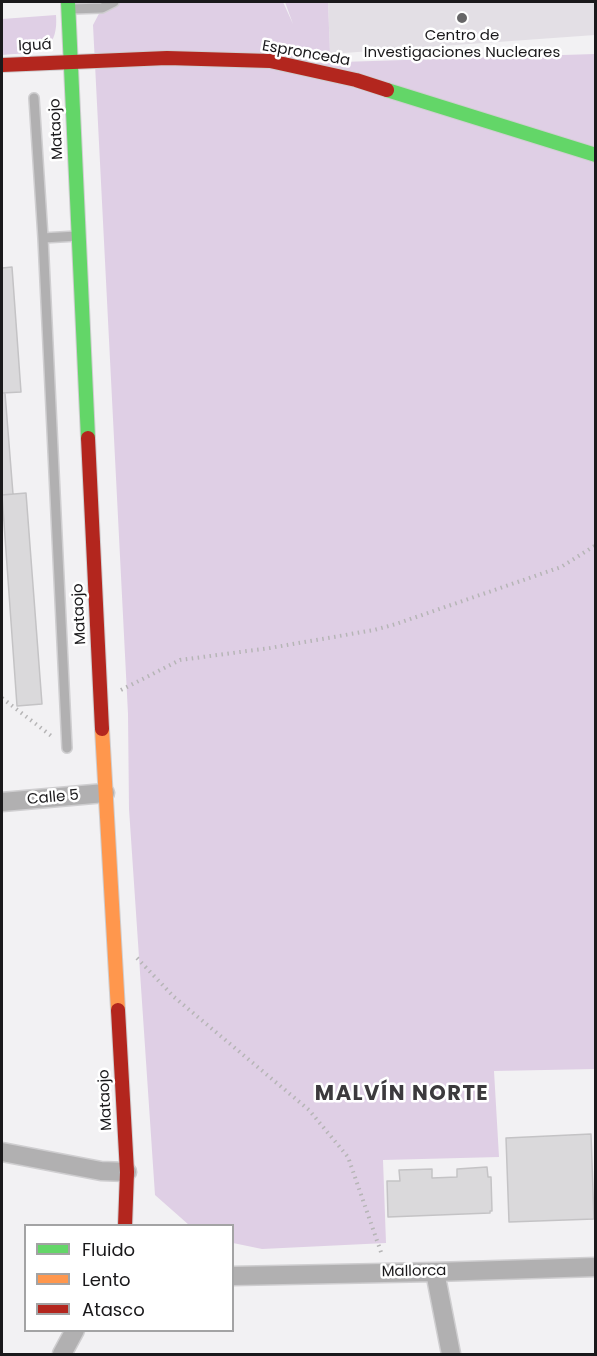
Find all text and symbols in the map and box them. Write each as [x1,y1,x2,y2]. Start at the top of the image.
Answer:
marker: Centro de Investigaciones Nucleares [455,11,469,25]
place label: Centro de Investigaciones Nucleares [364,27,560,62]
street label: Iguá [18,36,52,56]
street label: Espronceda [261,37,351,71]
street label: Mataojo [46,98,68,160]
street label: Mataojo [69,583,91,645]
street label: Calle 5 [26,787,80,809]
street label: Mataojo [95,1069,117,1131]
district label: MALVÍN NORTE [315,1082,489,1108]
legend [24,1224,234,1332]
text: Fluido [82,1237,135,1262]
street label: Mallorca [381,1262,447,1282]
text: Lento [82,1267,131,1292]
text: Atasco [82,1297,145,1322]

